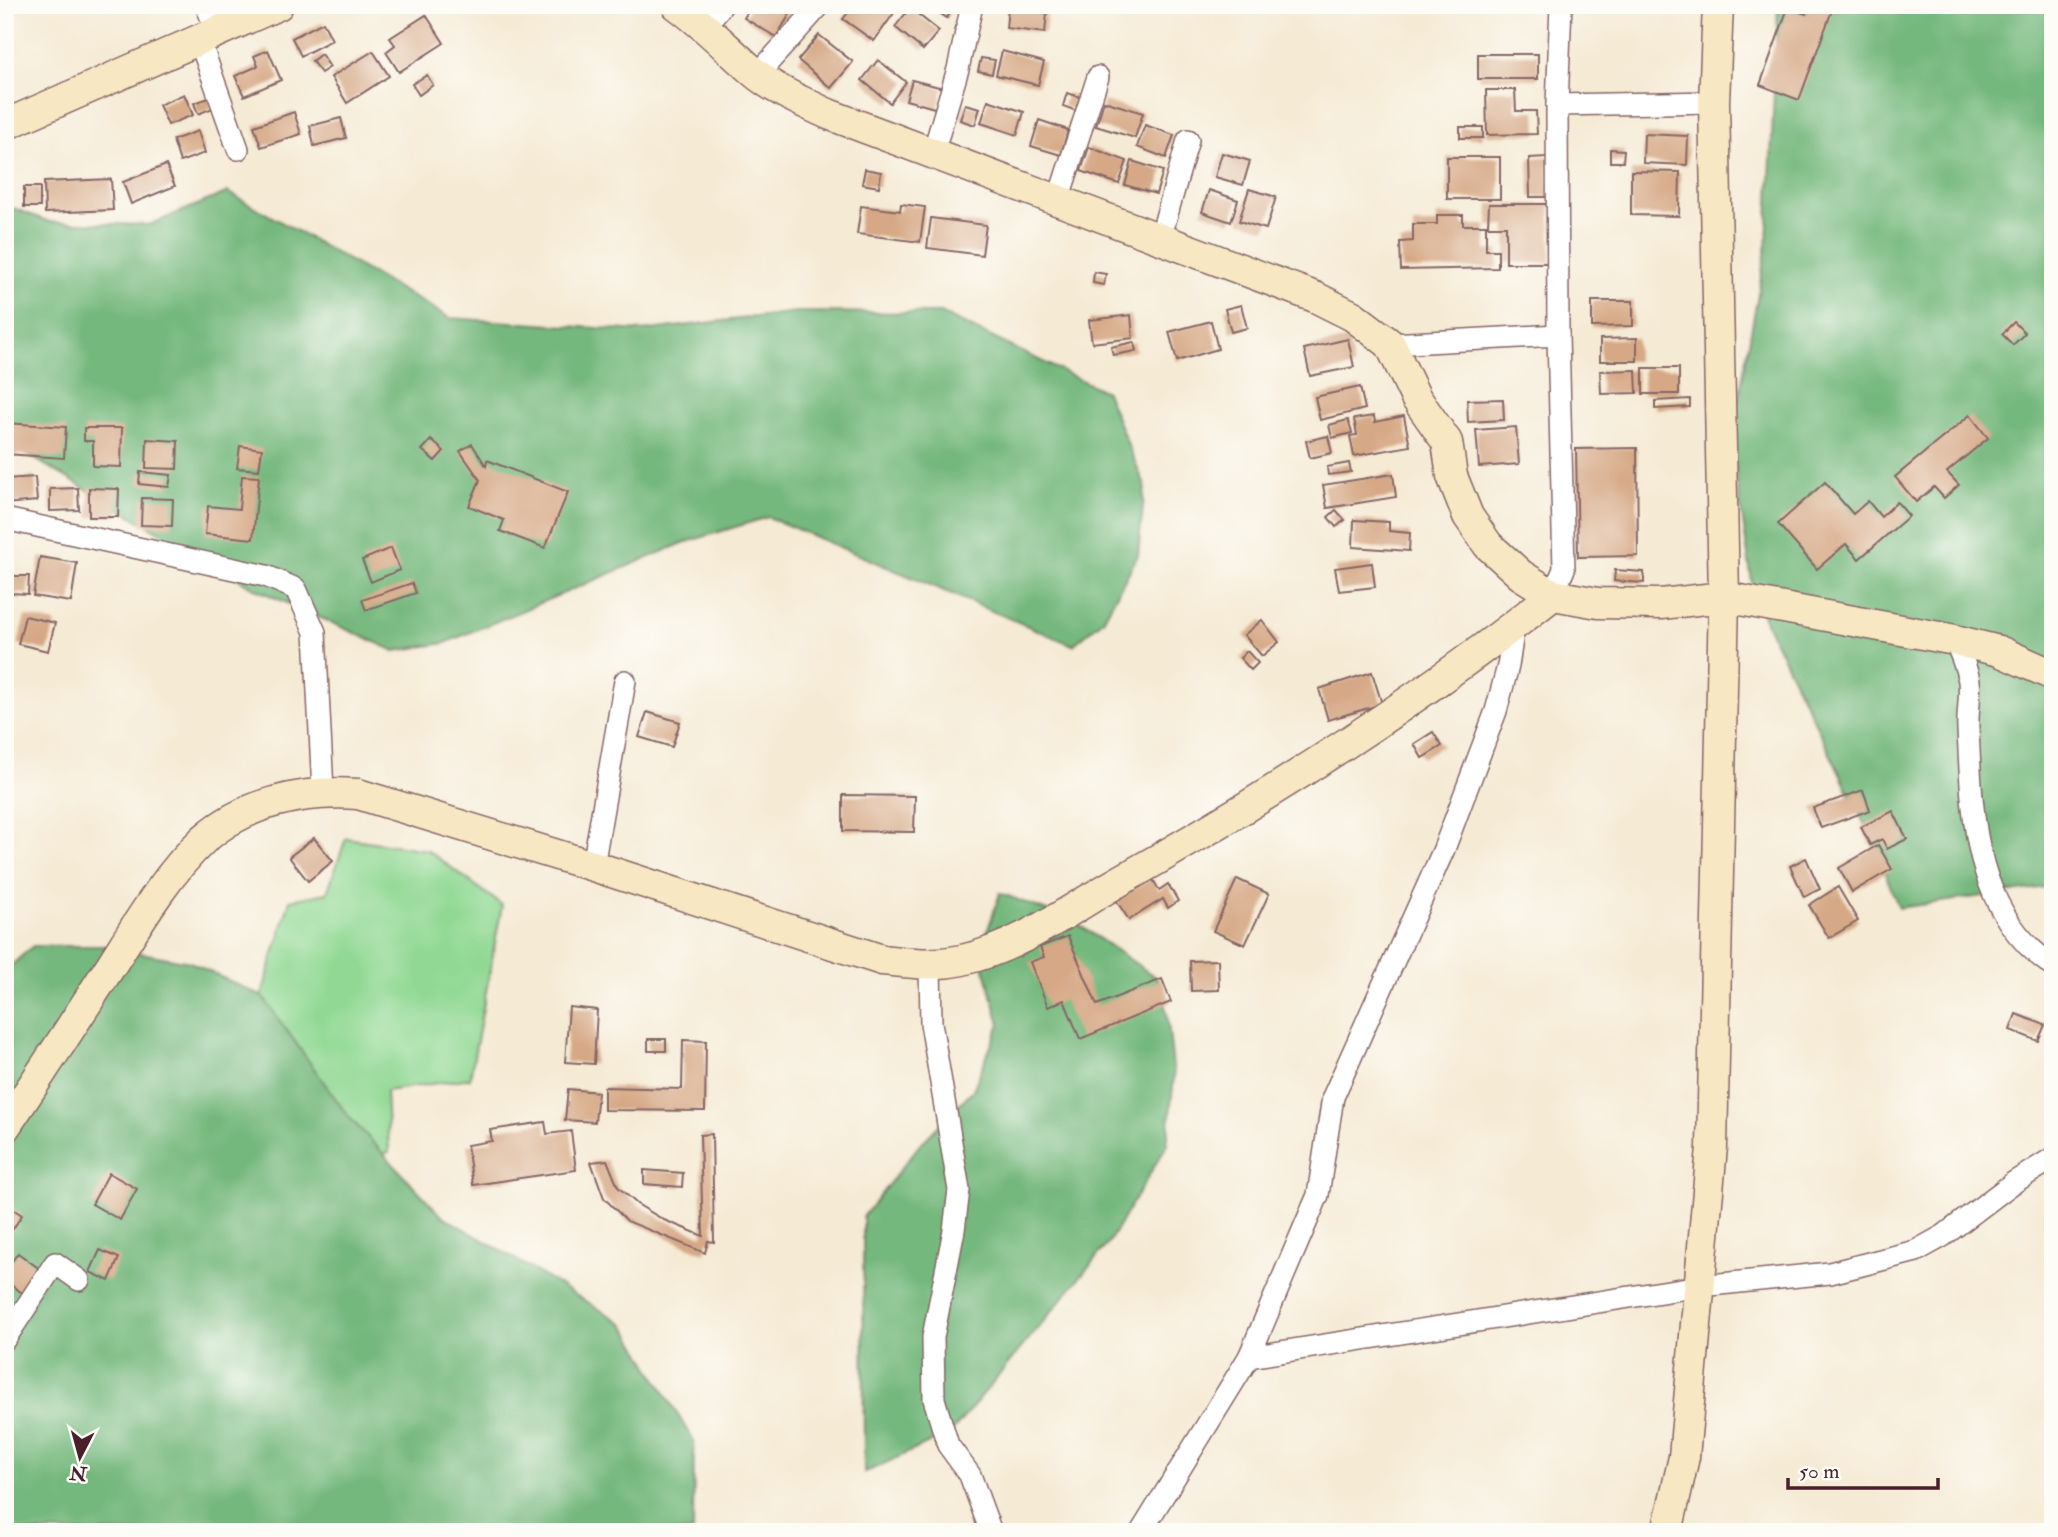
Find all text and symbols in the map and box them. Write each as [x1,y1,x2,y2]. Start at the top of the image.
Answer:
north arrow [46,1422,116,1492]
scale bar [1788,1446,1939,1490]
text: 50 m [1799,1458,1840,1485]
text: N [68,1460,89,1486]

